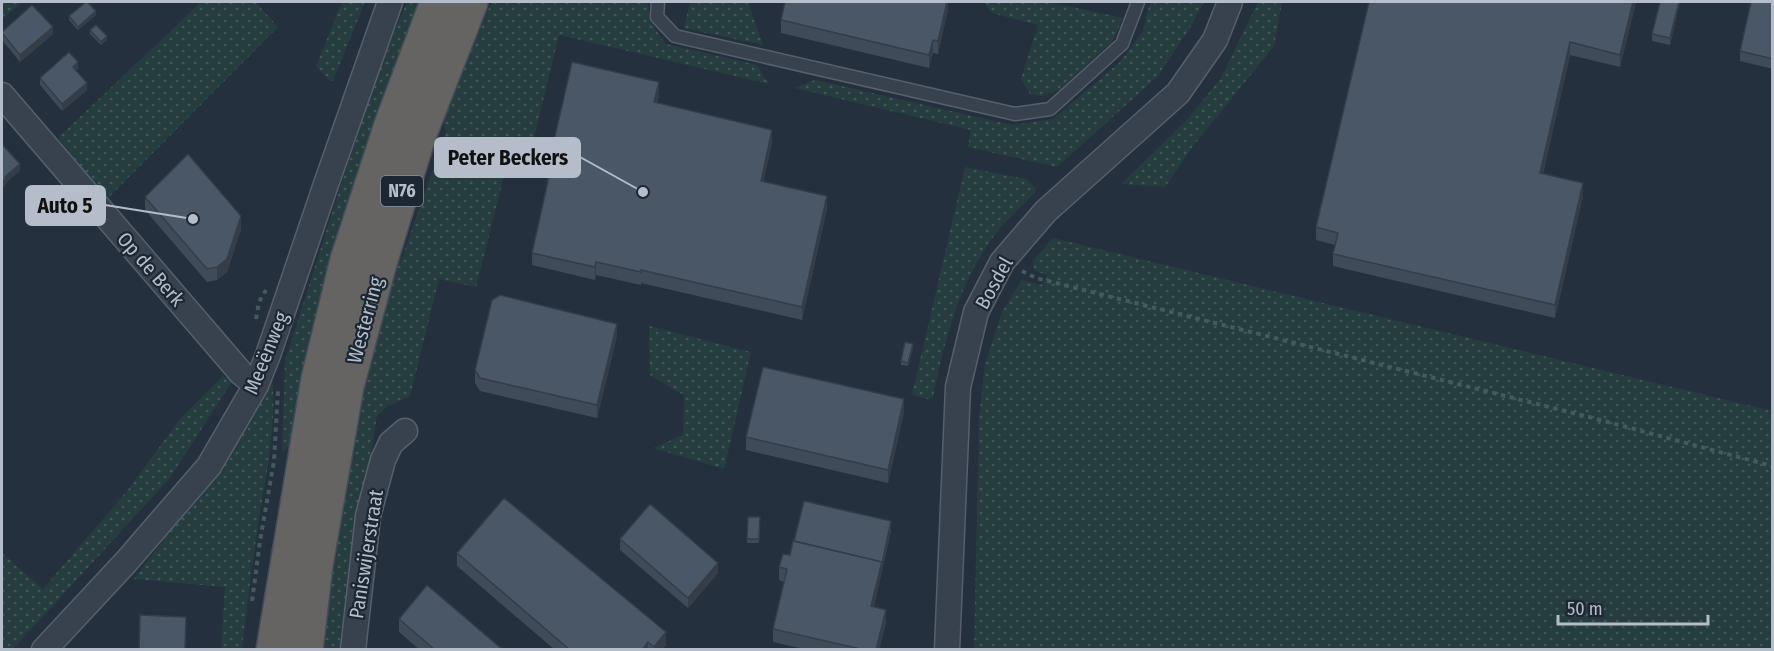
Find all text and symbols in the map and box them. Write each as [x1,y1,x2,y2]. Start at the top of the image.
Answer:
callout: Peter Beckers [435,138,580,177]
text: Peter Beckers [448,145,568,171]
road number: N76 [381,176,423,206]
callout: Auto 5 [26,186,105,225]
text: Auto 5 [36,193,93,219]
street label: Op de Berk [112,227,190,311]
street label: Bosdel [970,253,1018,313]
street label: Westerring [342,274,388,366]
street label: Meeënweg [239,308,294,398]
street label: Paniswijerstraat [344,487,388,620]
scale bar [1558,588,1708,626]
text: 50 m [1567,598,1603,620]

